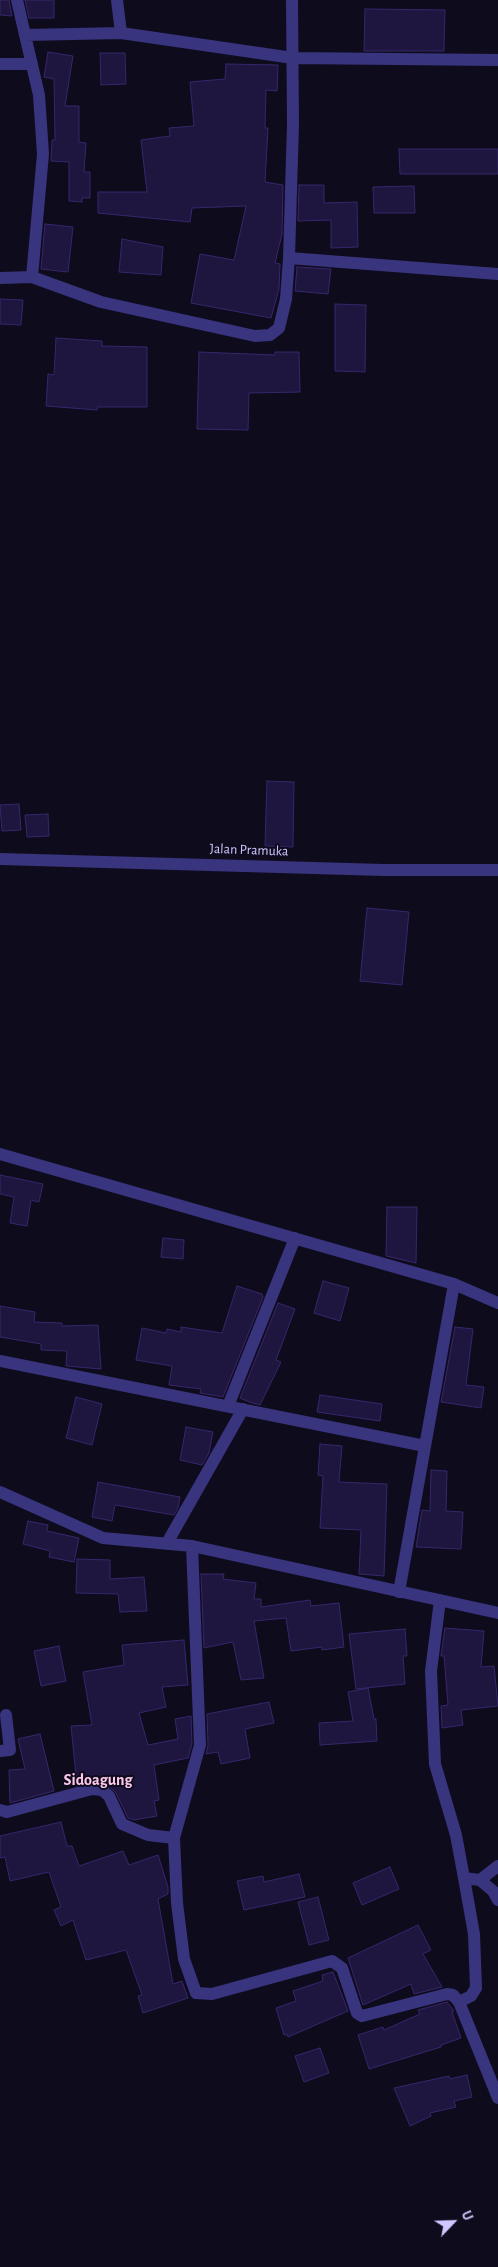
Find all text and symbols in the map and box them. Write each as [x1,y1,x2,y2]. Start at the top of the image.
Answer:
street label: Jalan Pramuka [209,840,289,860]
district label: Sidoagung [64,1770,132,1790]
north arrow [428,2197,478,2247]
text: U [458,2209,475,2223]

